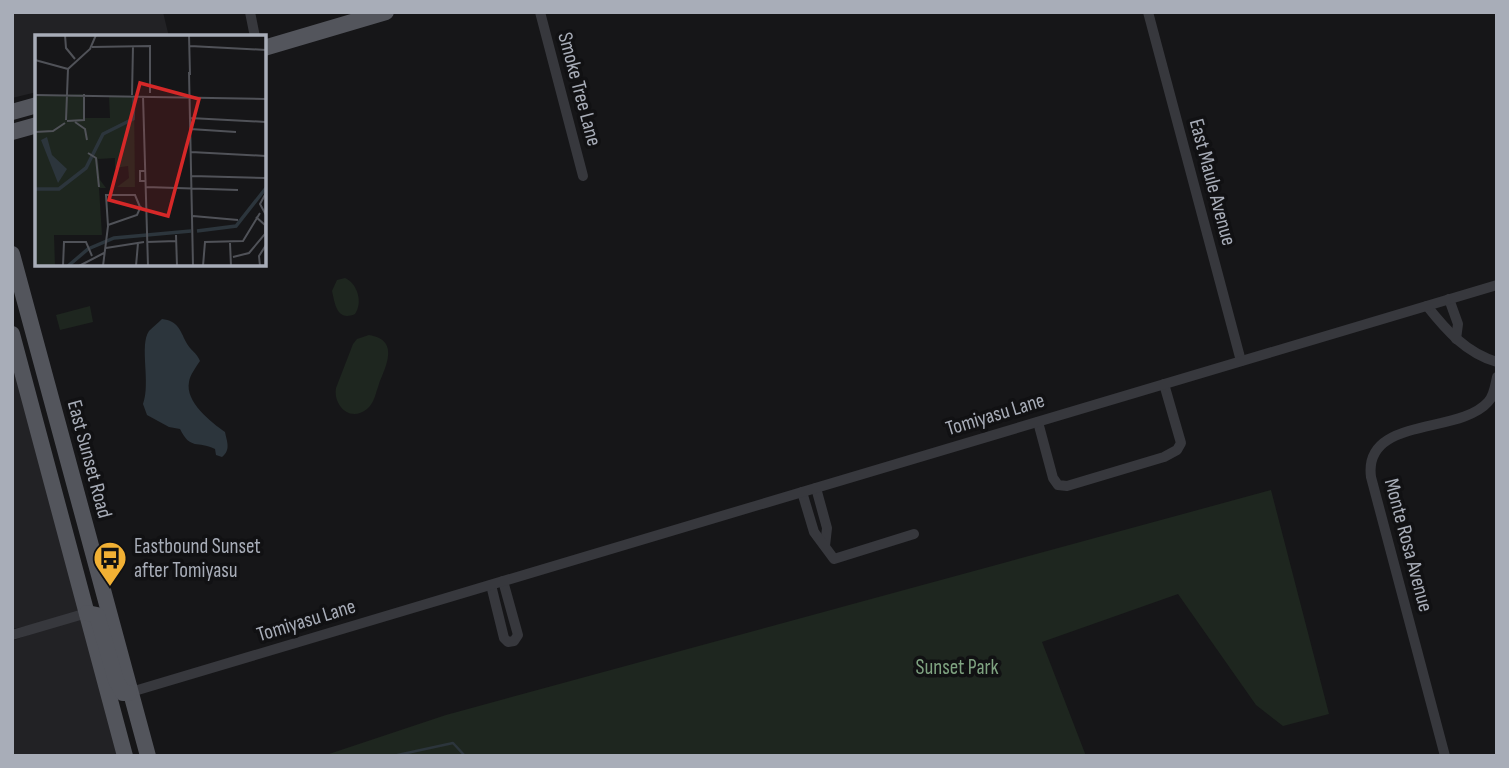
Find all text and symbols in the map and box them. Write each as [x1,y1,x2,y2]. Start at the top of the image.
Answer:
street label: Smoke Tree Lane [552,29,607,149]
inset map [35,35,266,266]
street label: East Maule Avenue [1184,116,1241,248]
street label: Tomiyasu Lane [943,388,1048,441]
street label: East Sunset Road [62,397,117,521]
street label: Monte Rosa Avenue [1379,476,1438,614]
place label: Eastbound Sunset after Tomiyasu [134,534,261,583]
bus stop icon: Eastbound Sunset after Tomiyasu [91,539,129,588]
street label: Tomiyasu Lane [254,594,359,647]
park label: Sunset Park [915,655,999,680]

